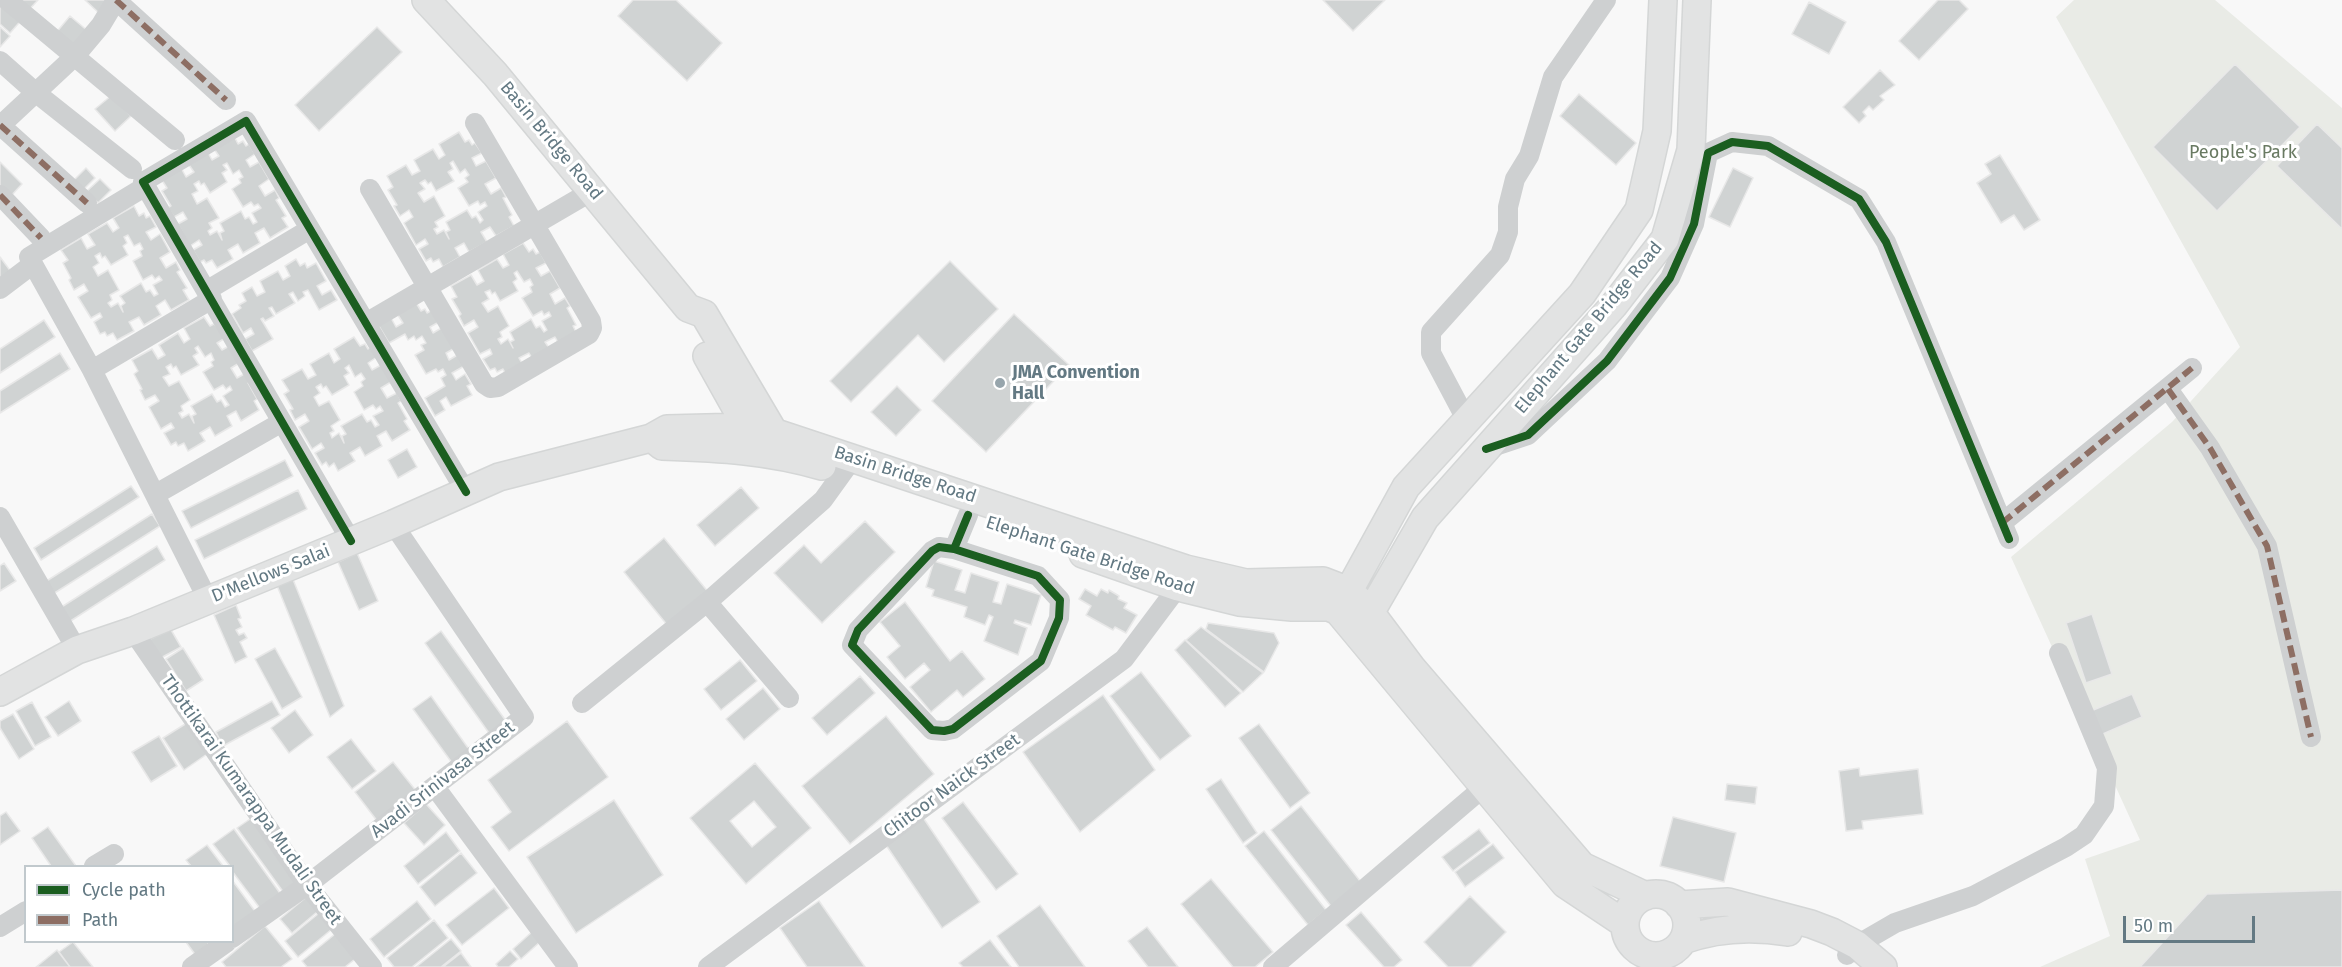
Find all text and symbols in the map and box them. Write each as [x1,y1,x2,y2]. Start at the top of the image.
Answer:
street label: Basin Bridge Road [495,77,607,205]
park label: People's Park [2189,142,2297,164]
street label: Elephant Gate Bridge Road [1511,237,1667,419]
place label: JMA Convention Hall [1012,362,1140,404]
marker: JMA Convention Hall [993,376,1007,390]
street label: Basin Bridge Road [831,442,979,508]
street label: Elephant Gate Bridge Road [983,512,1197,600]
street label: D'Mellows Salai [209,540,333,608]
street label: Thottikarai Kumarappa Mudali Street [156,671,346,929]
street label: Avadi Srinivasa Street [367,717,519,843]
street label: Chitoor Naick Street [880,729,1024,843]
legend [24,865,234,943]
text: Cycle path [82,879,166,901]
scale bar [2126,904,2258,942]
text: Path [82,909,118,931]
text: 50 m [2134,915,2173,937]

